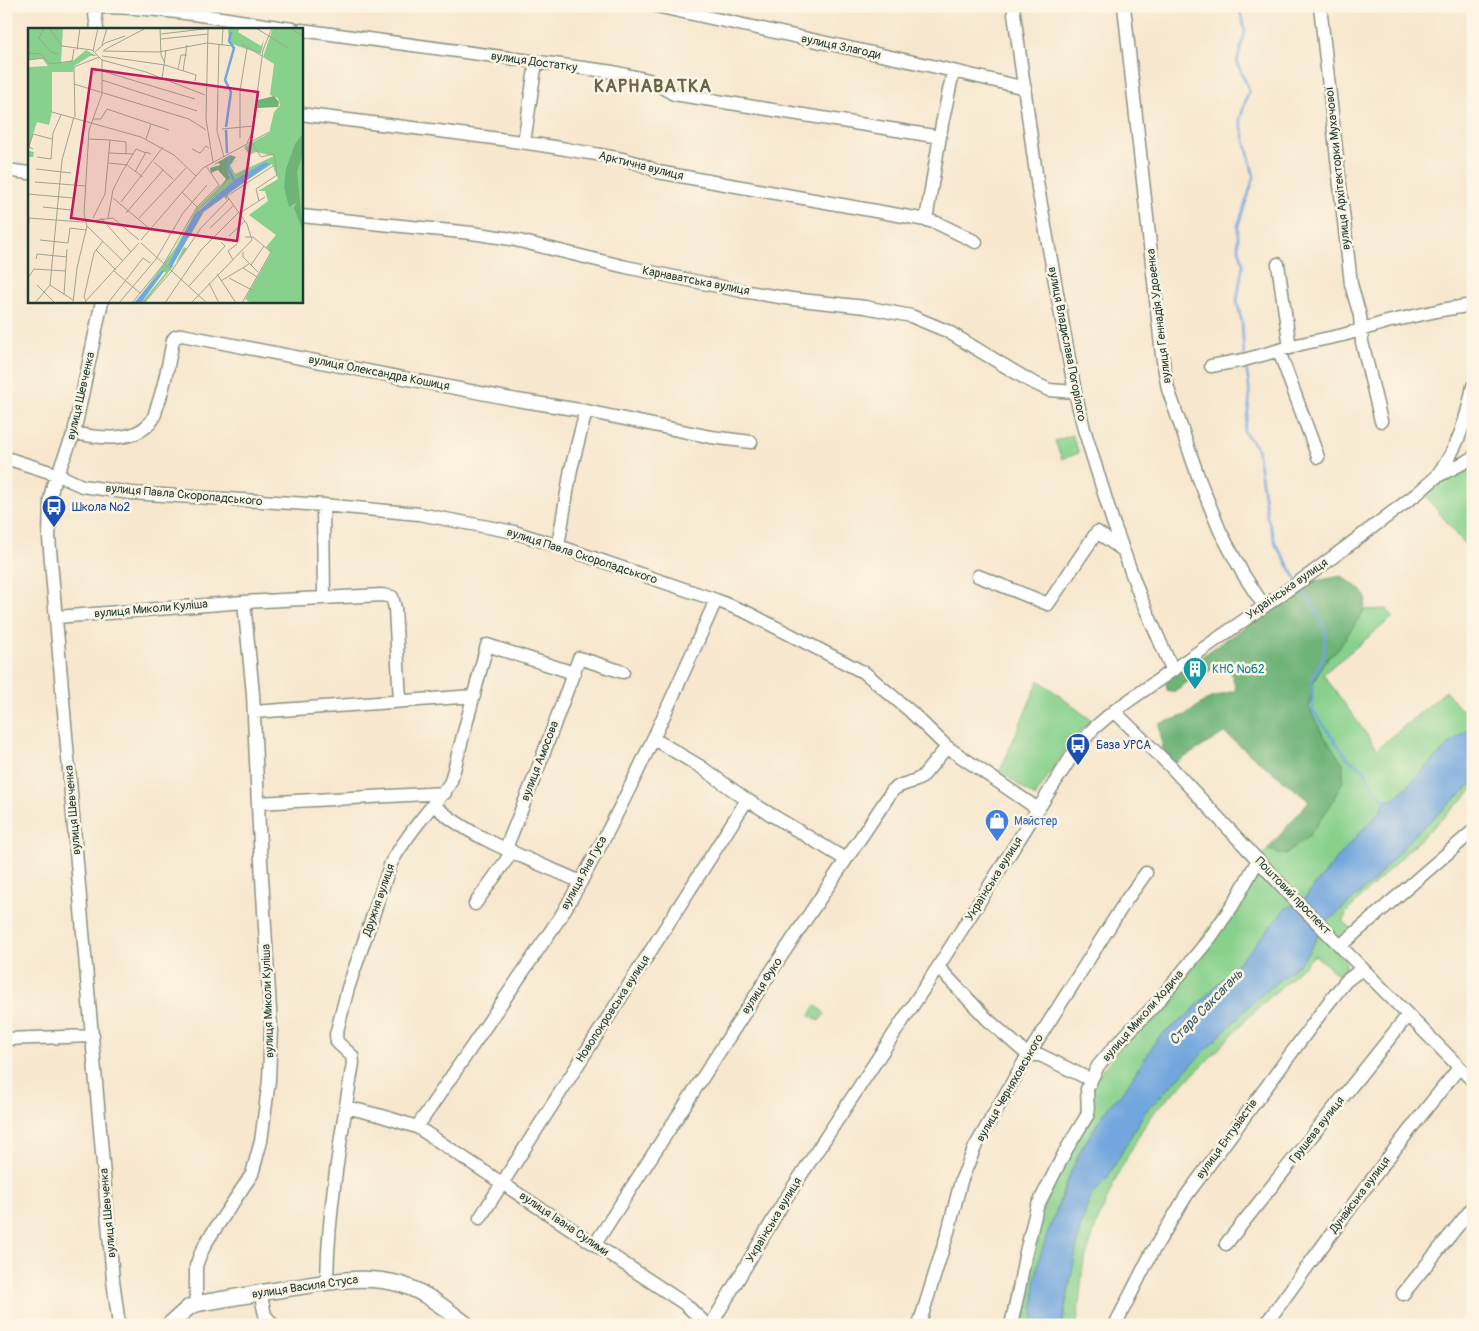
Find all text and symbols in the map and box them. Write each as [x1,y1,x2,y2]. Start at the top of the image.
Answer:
inset map [28,28,302,302]
street label: вулиця Злагоди [800,31,883,63]
street label: вулиця Достатку [490,49,578,75]
district label: КАРНАВАТКА [594,75,712,98]
street label: вулиця Архітекторки Мухачової [1322,85,1354,251]
street label: Арктична вулиця [597,148,685,184]
street label: вулиця Геннадія Удовенка [1143,247,1175,384]
street label: Карнаватська вулиця [641,263,751,299]
street label: вулиця Владислава Погорілого [1045,265,1089,423]
street label: вулиця Шевченка [64,350,99,441]
street label: вулиця Олександра Кошиця [307,352,451,394]
street label: вулиця Павла Скоропадського [105,481,264,509]
bus stop icon: Школа №2 [41,494,67,528]
place label: Школа №2 [72,500,131,515]
street label: вулиця Павла Скоропадського [505,525,660,588]
street label: Українська вулиця [1243,555,1331,623]
street label: вулиця Миколи Куліша [94,597,209,621]
building icon: КНС №62 [1182,656,1208,690]
place label: КНС №62 [1212,662,1265,677]
street label: вулиця Амосова [518,718,562,803]
bus stop icon: База УРСА [1065,732,1091,766]
place label: База УРСА [1096,738,1151,753]
street label: вулиця Шевченка [62,764,84,855]
shop icon: Майстер [984,808,1010,842]
place label: Майстер [1014,814,1058,829]
street label: вулиця Яна Гуса [558,833,611,913]
street label: Українська вулиця [962,834,1026,924]
street label: Поштовий проспект [1252,854,1334,938]
street label: Дружня вулиця [359,861,399,939]
street label: вулиця Миколи Куліша [259,943,277,1058]
street label: Новопокровська вулиця [573,952,654,1065]
street label: вулиця Фуко [738,955,786,1017]
water label: Стара Саксагань [1165,965,1247,1049]
street label: вулиця Миколи Ходича [1099,967,1187,1065]
street label: вулиця Черняховського [973,1031,1047,1145]
street label: Грушева вулиця [1286,1093,1348,1166]
street label: вулиця Ентузіастів [1193,1096,1261,1182]
street label: Дунайська вулиця [1326,1154,1394,1237]
street label: вулиця Шевченка [97,1167,119,1258]
street label: Українська вулиця [743,1174,805,1265]
street label: вулиця Івана Сулими [516,1188,612,1260]
street label: вулиця Василя Стуса [251,1272,359,1302]

